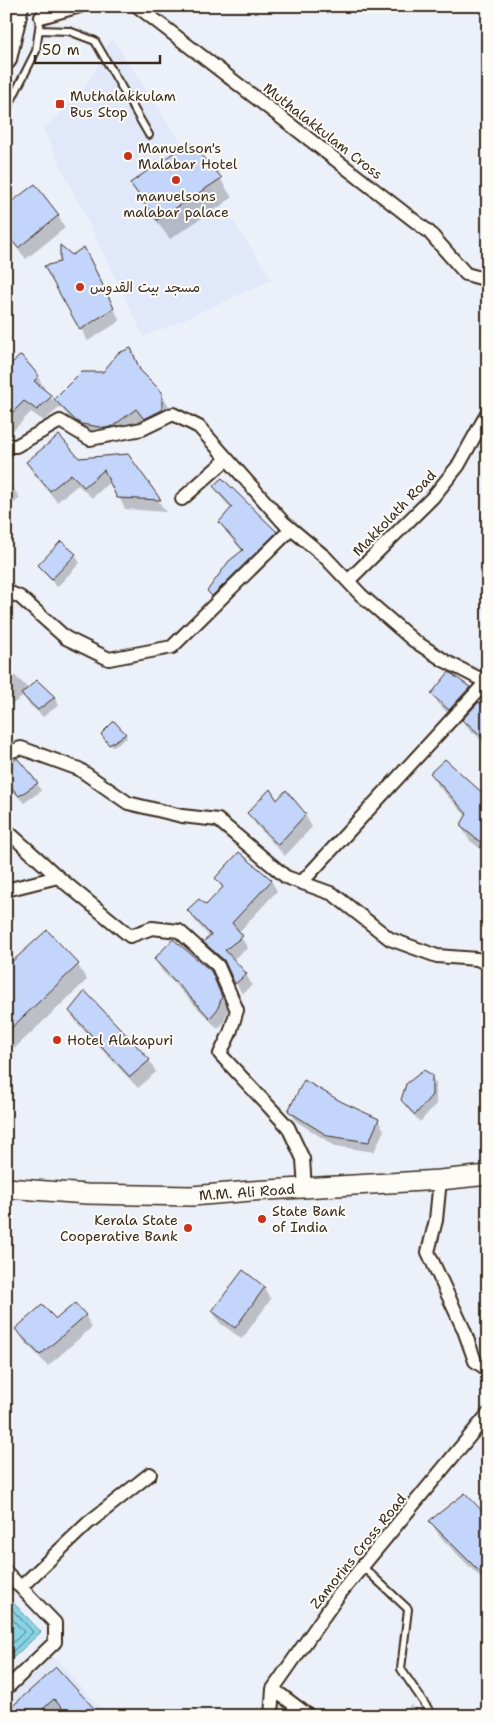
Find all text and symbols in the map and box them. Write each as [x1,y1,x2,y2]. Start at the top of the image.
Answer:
scale bar [35,32,160,64]
text: 50 m [42,40,80,60]
street label: Muthalakkulam Cross [260,79,386,183]
place label: Muthalakkulam Bus Stop [70,87,176,121]
marker: Muthalakkulam Bus Stop [54,98,66,110]
place label: Manuelson's Malabar Hotel [138,139,238,173]
marker: Manuelson's Malabar Hotel [122,150,134,162]
marker: manuelsons malabar palace [170,174,182,186]
place label: manuelsons malabar palace [123,187,229,221]
place label: مسجد بیت القدوس [90,278,200,296]
marker: مسجد بیت القدوس [74,281,86,293]
street label: Makkolath Road [348,466,440,560]
place label: Hotel Alakapuri [67,1031,173,1049]
marker: Hotel Alakapuri [51,1034,63,1046]
street label: M.M. Ali Road [198,1180,296,1204]
place label: State Bank of India [272,1202,346,1236]
place label: Kerala State Cooperative Bank [60,1211,178,1245]
marker: State Bank of India [256,1213,268,1225]
marker: Kerala State Cooperative Bank [182,1222,194,1234]
street label: Zamorins Cross Road [306,1490,410,1612]

